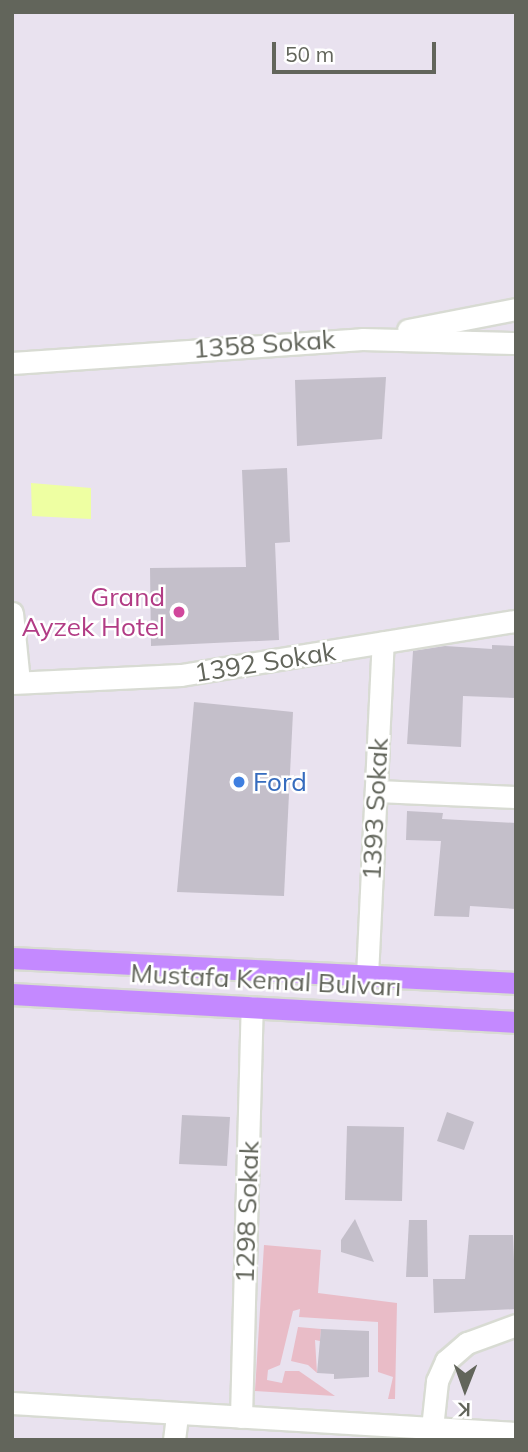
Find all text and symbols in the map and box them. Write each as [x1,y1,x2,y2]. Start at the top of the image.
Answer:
scale bar [276,28,440,72]
text: 50 m [285,41,334,67]
street label: 1358 Sokak [192,323,336,365]
place label: Grand Ayzek Hotel [21,581,165,642]
marker: Grand Ayzek Hotel [171,604,187,620]
street label: 1392 Sokak [192,635,338,689]
street label: 1393 Sokak [356,737,394,881]
place label: Ford [253,766,307,798]
marker: Ford [231,774,247,790]
street label: Mustafa Kemal Bulvarı [130,957,402,1003]
street label: 1298 Sokak [229,1140,265,1284]
north arrow [430,1354,500,1424]
text: K [458,1398,471,1422]

